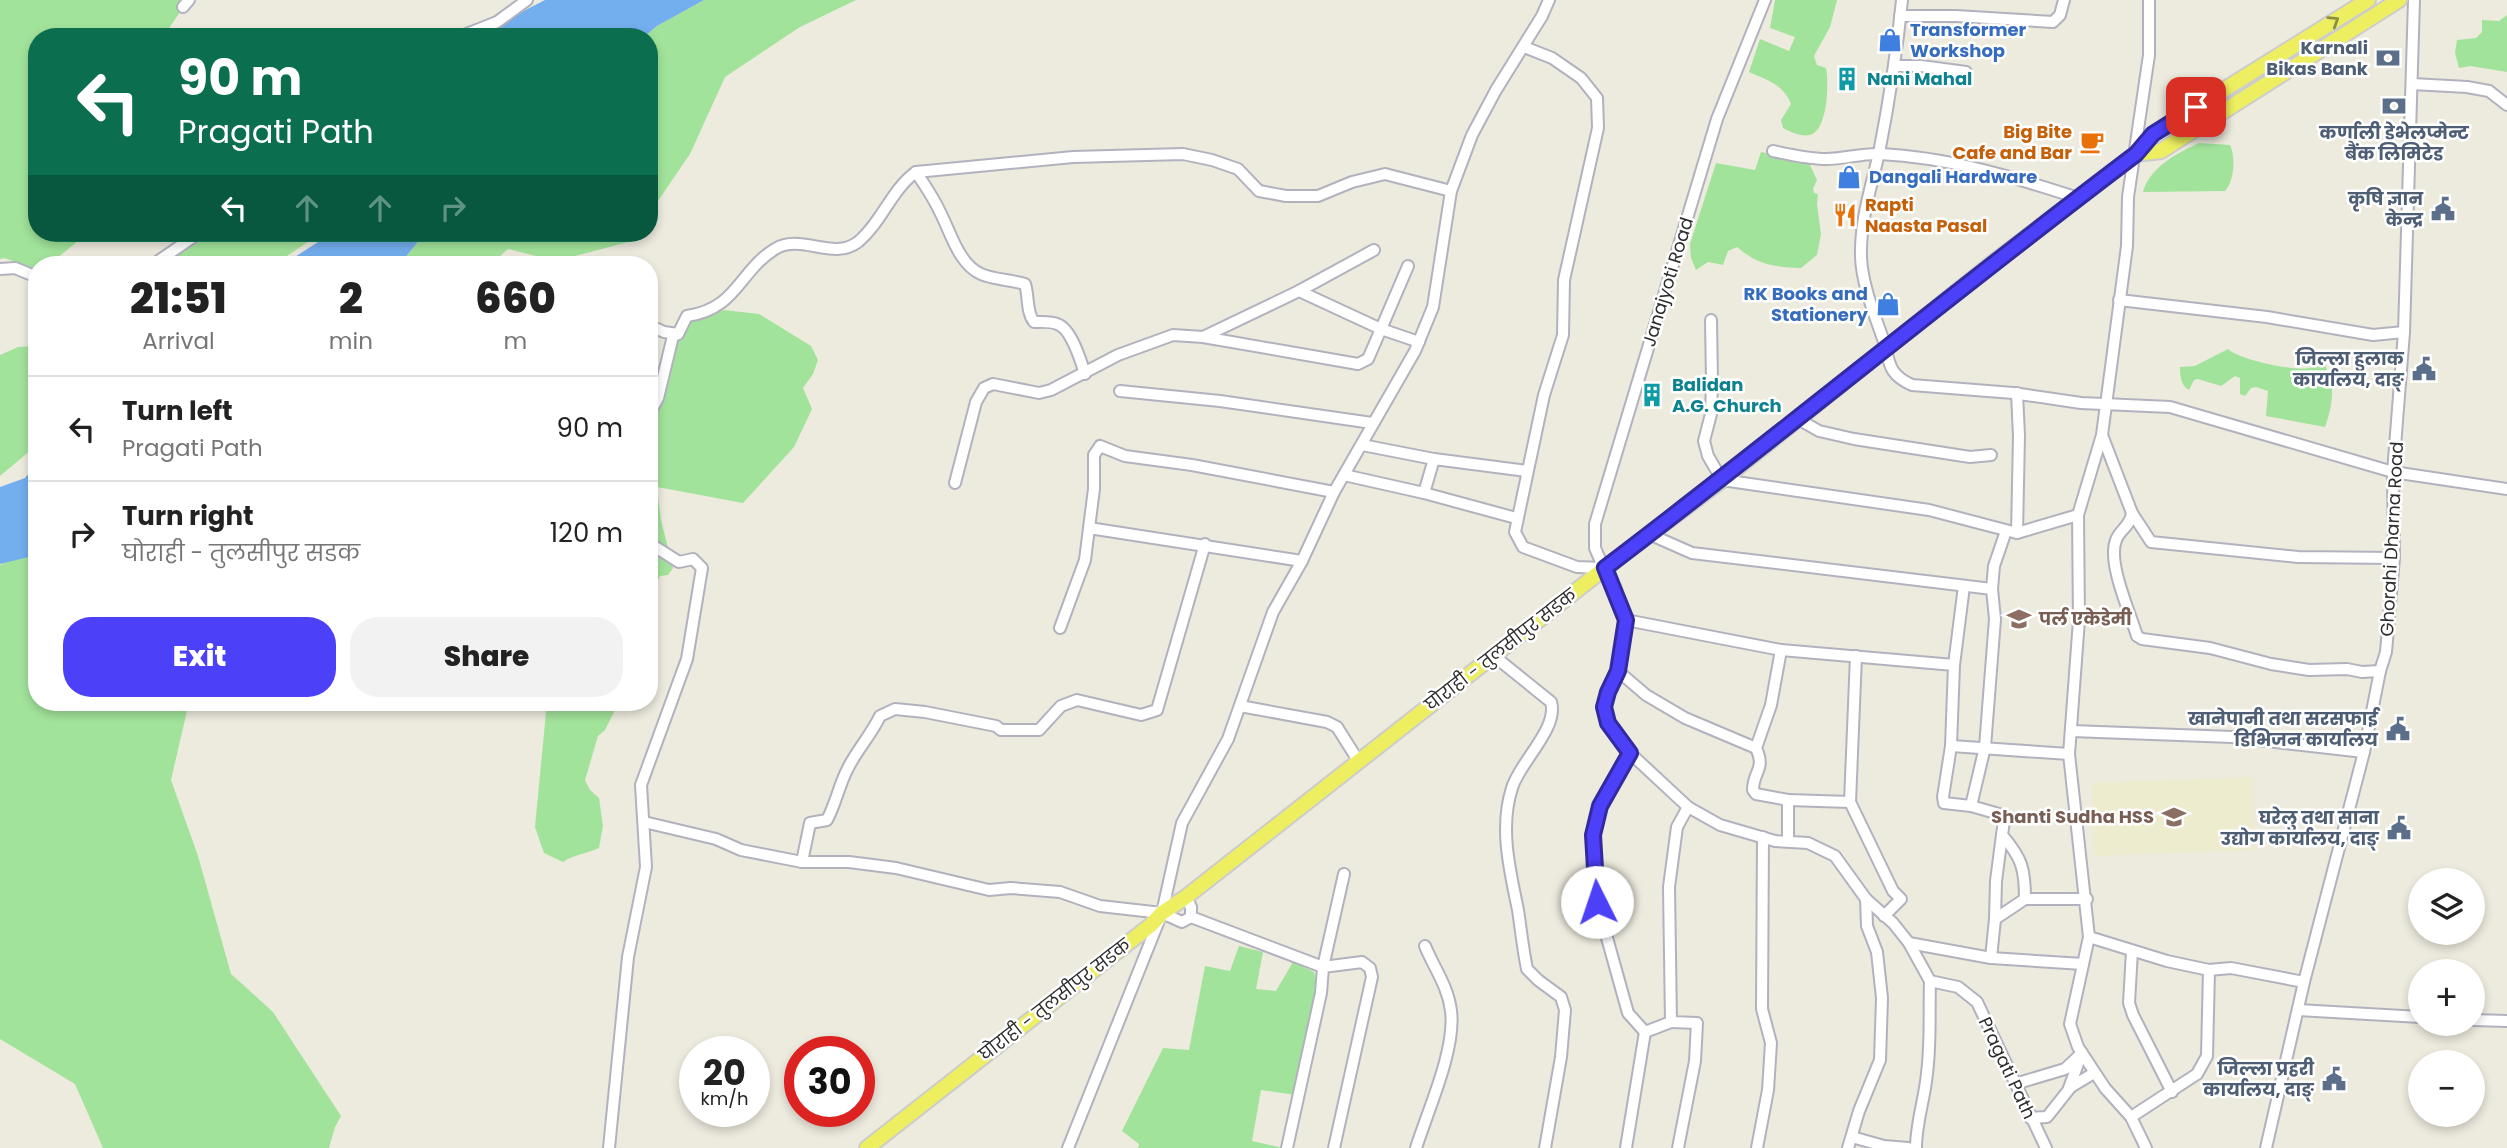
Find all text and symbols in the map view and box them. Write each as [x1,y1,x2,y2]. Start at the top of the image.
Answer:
one-way arrow [2326,16,2339,29]
place label: Transformer Workshop [1910,17,2027,63]
shop icon: Transformer Workshop [1876,26,1904,54]
place label: Karnali Bikas Bank [2266,35,2369,81]
text: 90 m [178,44,302,112]
bank icon: Karnali Bikas Bank [2374,44,2402,72]
icon: left [63,56,154,147]
building icon: Nani Mahal [1833,65,1861,93]
place label: Nani Mahal [1867,66,1972,91]
pin [2166,77,2226,137]
icon: arrive [2177,88,2215,126]
bank icon: कर्णाली डेभेलप्मेन्ट बैंक लिमिटेड [2380,92,2408,120]
text: Pragati Path [178,109,374,154]
place label: Big Bite Cafe and Bar [1952,119,2072,165]
place label: कर्णाली डेभेलप्मेन्ट बैंक लिमिटेड [2318,120,2470,166]
cafe icon: Big Bite Cafe and Bar [2078,128,2106,156]
shop icon: Dangali Hardware [1835,163,1863,191]
place label: Dangali Hardware [1869,164,2037,189]
place label: कृषि ज्ञान केन्द्र [2347,186,2424,232]
icon: left [215,189,253,227]
icon: ahead [288,189,326,227]
icon: ahead [361,189,399,227]
icon: right [434,189,472,227]
place label: Rapti Naasta Pasal [1865,192,1987,238]
public building icon: कृषि ज्ञान केन्द्र [2429,195,2457,223]
restaurant icon: Rapti Naasta Pasal [1831,201,1859,229]
street label: Janajyoti Road [1636,214,1699,350]
text: 21:51 [130,269,227,328]
text: 2 [339,269,363,328]
text: 660 [475,269,556,328]
place label: RK Books and Stationery [1744,281,1869,327]
shop icon: RK Books and Stationery [1874,290,1902,318]
text: Arrival [142,325,215,357]
text: min [329,325,373,357]
text: m [504,325,527,357]
place label: जिल्ला हुलाक कार्यालय, दाङ् [2292,346,2405,392]
public building icon: जिल्ला हुलाक कार्यालय, दाङ् [2410,355,2438,383]
place label: Balidan A.G. Church [1672,372,1782,418]
building icon: Balidan A.G. Church [1638,381,1666,409]
text: Turn left [122,393,233,429]
icon: left [63,410,101,448]
text: 90 m [557,410,623,446]
text: Pragati Path [122,432,263,464]
street label: Ghorahi Dharna Road [2374,441,2409,637]
text: Turn right [122,498,254,534]
icon: right [63,515,101,553]
text: 120 m [550,515,623,551]
text: घोराही - तुलसीपुर सडक [122,537,360,569]
street label: घोराही - तुलसीपुर सडक [1419,582,1583,718]
school or university icon: पर्ल एकेडेमी [2005,605,2033,633]
place label: पर्ल एकेडेमी [2038,606,2133,631]
button: Exit [63,617,336,697]
button: Share [350,617,623,697]
place label: खानेपानी तथा सरसफाई डिभिजन कार्यालय [2187,706,2381,752]
public building icon: खानेपानी तथा सरसफाई डिभिजन कार्यालय [2384,715,2412,743]
school or university icon: Shanti Sudha HSS [2160,803,2188,831]
place label: Shanti Sudha HSS [1991,804,2154,829]
place label: घरेलु तथा साना उद्योग कार्यालय, दाङ् [2220,805,2380,851]
public building icon: घरेलु तथा साना उद्योग कार्यालय, दाङ् [2385,814,2413,842]
position arrow [1560,865,1634,939]
map controls [2408,868,2485,1127]
button: layers [2408,868,2485,945]
street label: घोराही - तुलसीपुर सडक [973,932,1137,1068]
button: + [2408,959,2485,1036]
street label: Pragati Path [1973,1013,2042,1123]
speed limit sign: 30 [784,1036,875,1127]
text: 20 [703,1048,746,1097]
button: − [2408,1050,2485,1127]
place label: जिल्ला प्रहरी कार्यालय, दाङ् [2202,1056,2315,1102]
public building icon: जिल्ला प्रहरी कार्यालय, दाङ् [2320,1065,2348,1093]
text: km/h [701,1086,748,1111]

